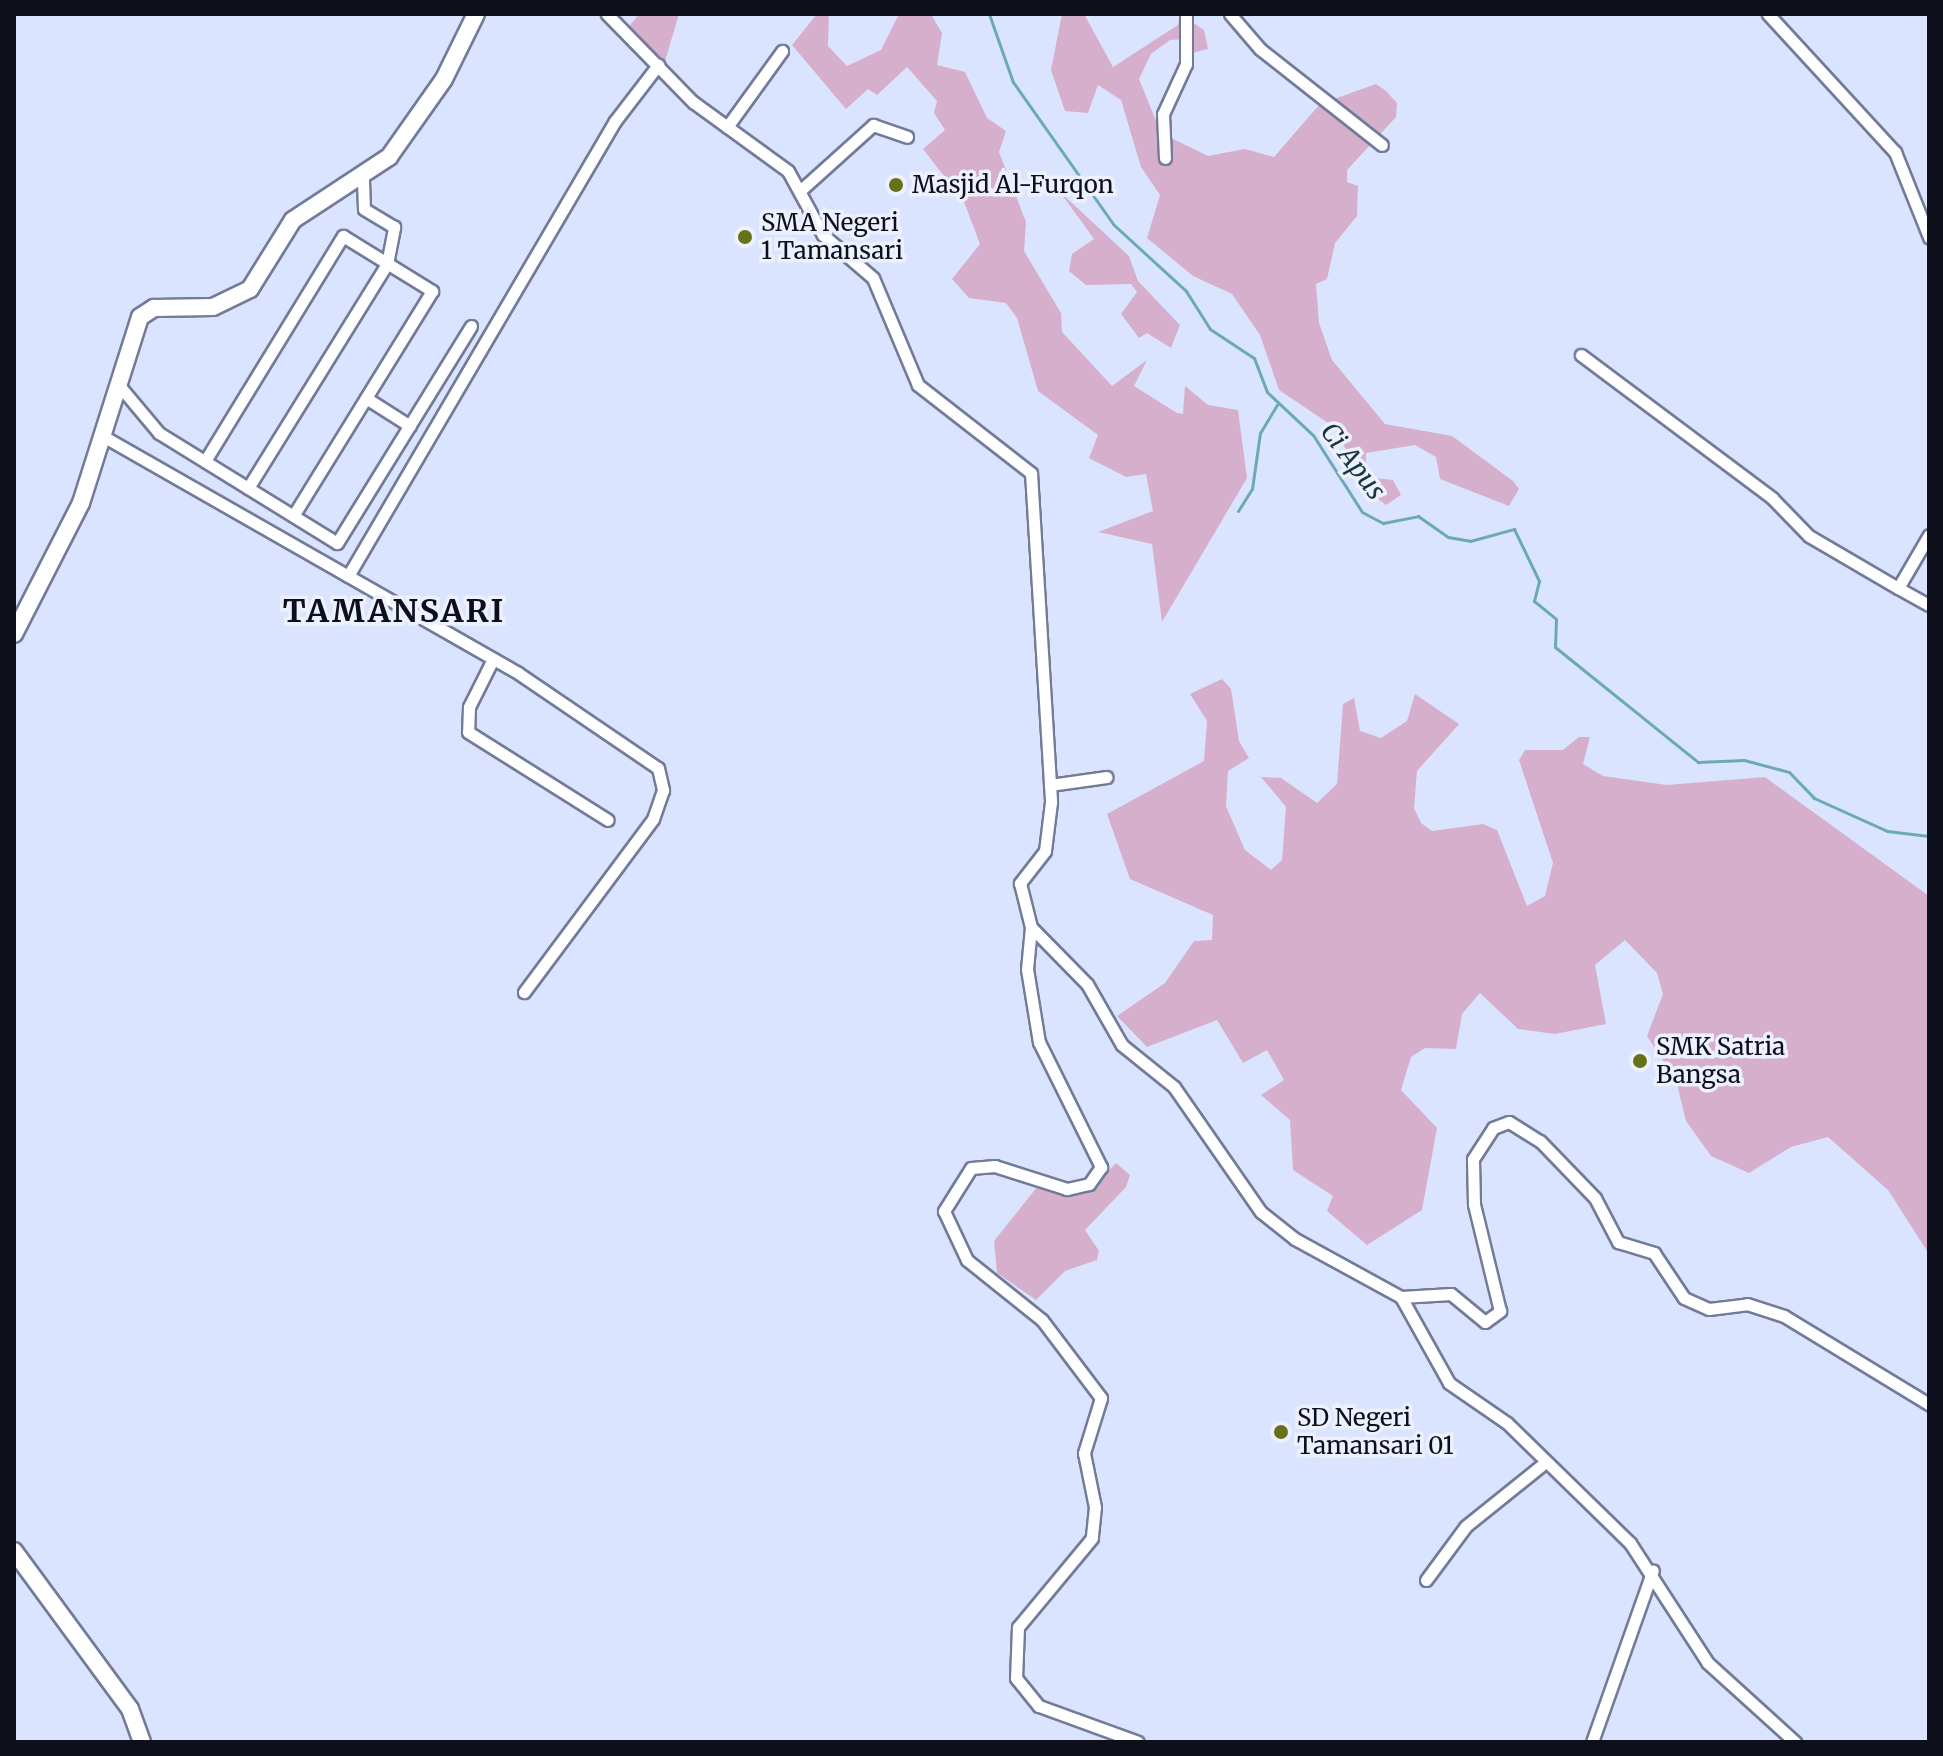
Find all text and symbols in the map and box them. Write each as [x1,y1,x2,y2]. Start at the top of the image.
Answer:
place label: Masjid Al-Furqon [912,171,1114,199]
marker: Masjid Al-Furqon [887,176,905,194]
place label: SMA Negeri 1 Tamansari [761,209,903,265]
marker: SMA Negeri 1 Tamansari [736,228,754,246]
water label: Ci Apus [1314,416,1392,506]
district label: TAMANSARI [283,592,505,630]
place label: SMK Satria Bangsa [1656,1033,1785,1089]
marker: SMK Satria Bangsa [1631,1052,1649,1070]
place label: SD Negeri Tamansari 01 [1297,1404,1454,1460]
marker: SD Negeri Tamansari 01 [1272,1423,1290,1441]

